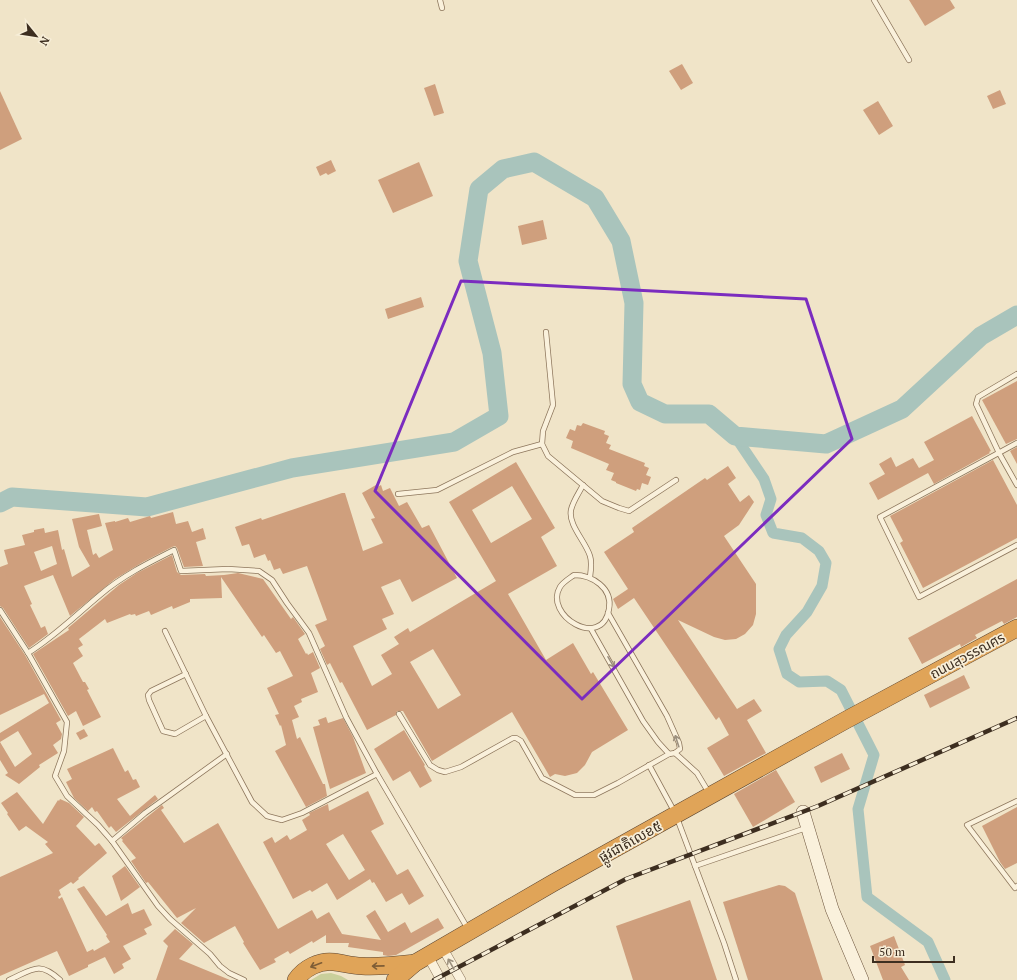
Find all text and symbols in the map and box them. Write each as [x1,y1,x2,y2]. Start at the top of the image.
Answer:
north arrow [16,16,56,56]
text: N [36,34,53,49]
street label: ถนนสุวรรณศร [926,627,1008,683]
one-way arrow [607,656,615,668]
one-way arrow [673,734,680,747]
street label: ផ្លូវជាតិលេខ៥ [595,816,667,869]
scale bar [873,938,954,964]
text: 50 m [879,944,906,959]
one-way arrow [447,958,455,970]
one-way arrow [311,962,323,970]
one-way arrow [372,963,385,970]

